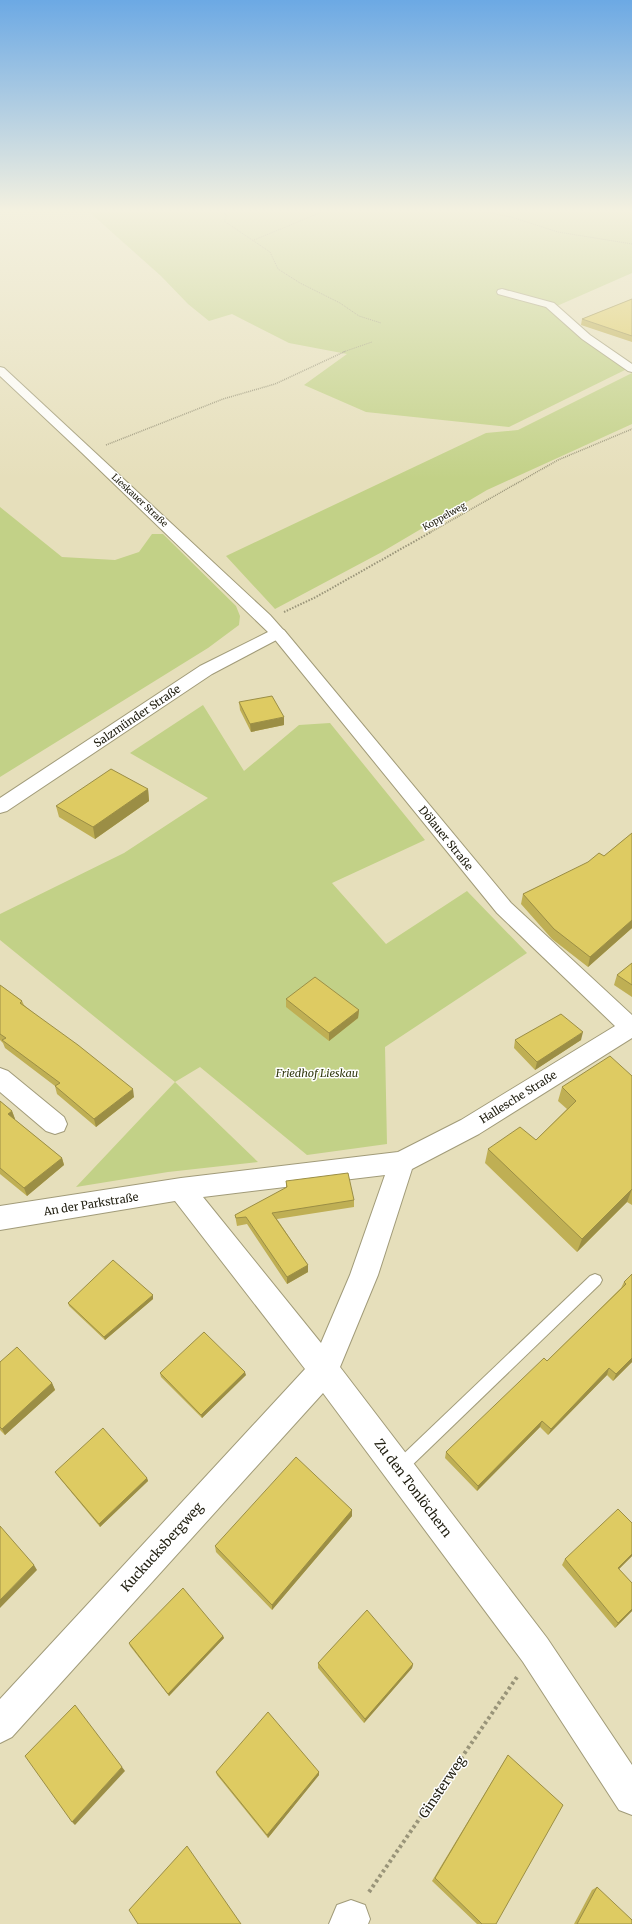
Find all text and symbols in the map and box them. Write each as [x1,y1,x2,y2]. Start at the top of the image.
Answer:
street label: Lieskauer Straße [110,471,171,529]
street label: Koppelweg [420,499,468,532]
street label: Salzmünder Straße [91,682,183,750]
street label: Dölauer Straße [416,803,476,873]
park label: Friedhof Lieskau [275,1066,358,1080]
street label: Hallesche Straße [477,1068,559,1126]
street label: An der Parkstraße [42,1190,140,1219]
street label: Zu den Tonlöchern [370,1435,456,1541]
street label: Kuckucksbergweg [117,1498,207,1595]
street label: Ginsterweg [415,1752,469,1822]

